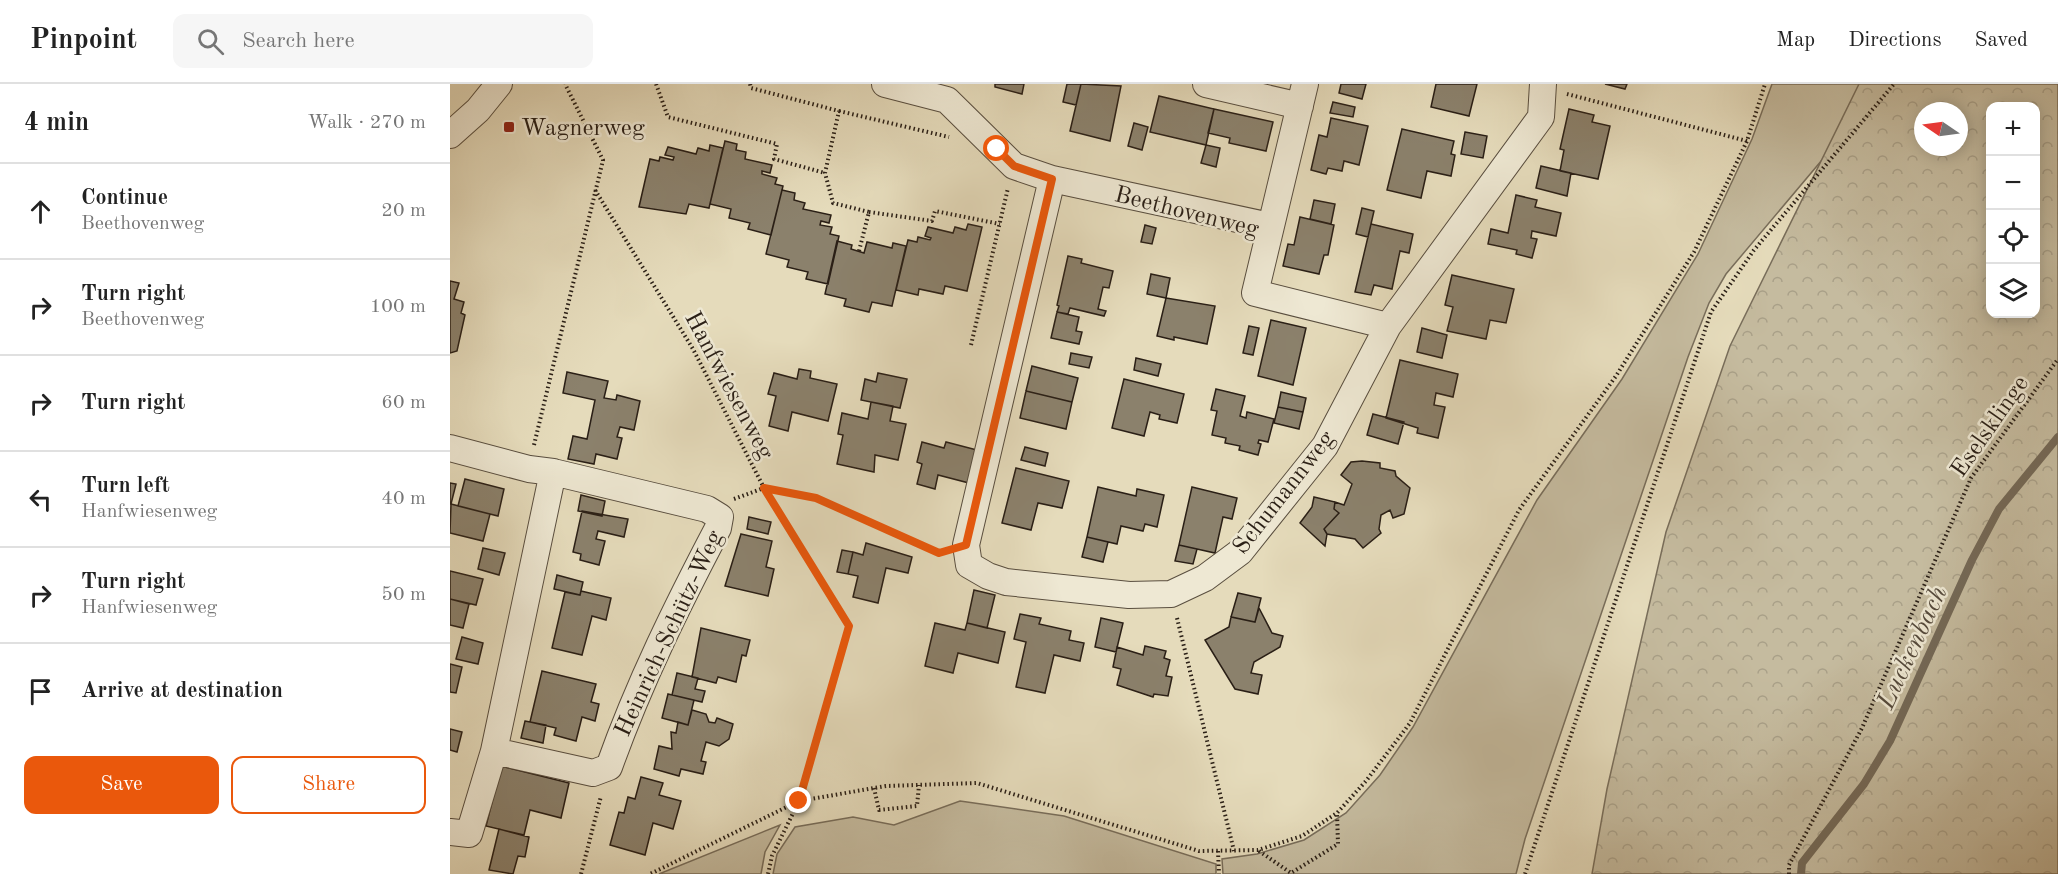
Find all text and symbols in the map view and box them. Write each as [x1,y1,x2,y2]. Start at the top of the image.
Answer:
search box [173,14,593,68]
icon: search [194,25,227,58]
text: Pinpoint [30,27,137,55]
text: Search here [242,30,355,52]
text: Map [1776,30,1815,51]
text: Directions [1848,30,1942,51]
text: Saved [1975,30,2028,51]
north arrow [1914,102,1968,156]
map controls [1986,102,2040,318]
button: + [1986,102,2040,156]
text: 4 min [24,110,89,136]
text: Walk · 270 m [307,113,426,133]
place label: Wagnerweg [521,117,645,141]
marker: Wagnerweg [502,120,516,134]
route start [983,135,1009,161]
button: − [1986,156,2040,210]
street label: Beethovenweg [1112,183,1261,242]
text: Continue [81,187,168,209]
icon: ahead [24,195,57,228]
text: 20 m [381,201,426,221]
button: locate [1986,210,2040,264]
text: Beethovenweg [81,214,204,234]
button: layers [1986,264,2040,318]
text: Turn right [81,283,185,305]
icon: right [24,291,57,324]
text: 100 m [370,297,426,317]
street label: Hanfwiesenweg [679,308,777,464]
text: Beethovenweg [81,310,204,330]
street label: Eselsklinge [1947,372,2034,482]
icon: right [24,387,57,420]
text: Turn right [81,392,185,414]
text: 60 m [381,393,426,413]
street label: Schumannweg [1229,427,1340,560]
text: Turn left [81,475,170,497]
icon: left [24,483,57,516]
text: 40 m [381,489,426,509]
text: Hanfwiesenweg [81,502,217,522]
street label: Heinrich-Schütz-Weg [611,527,728,741]
text: Turn right [81,571,185,593]
icon: right [24,579,57,612]
water label: Luckenbach [1873,582,1953,714]
text: 50 m [381,585,426,605]
text: Hanfwiesenweg [81,598,217,618]
icon: arrive [24,675,57,708]
text: Arrive at destination [81,680,283,702]
button: Save [24,756,219,814]
button: Share [231,756,426,814]
route end [785,787,811,813]

